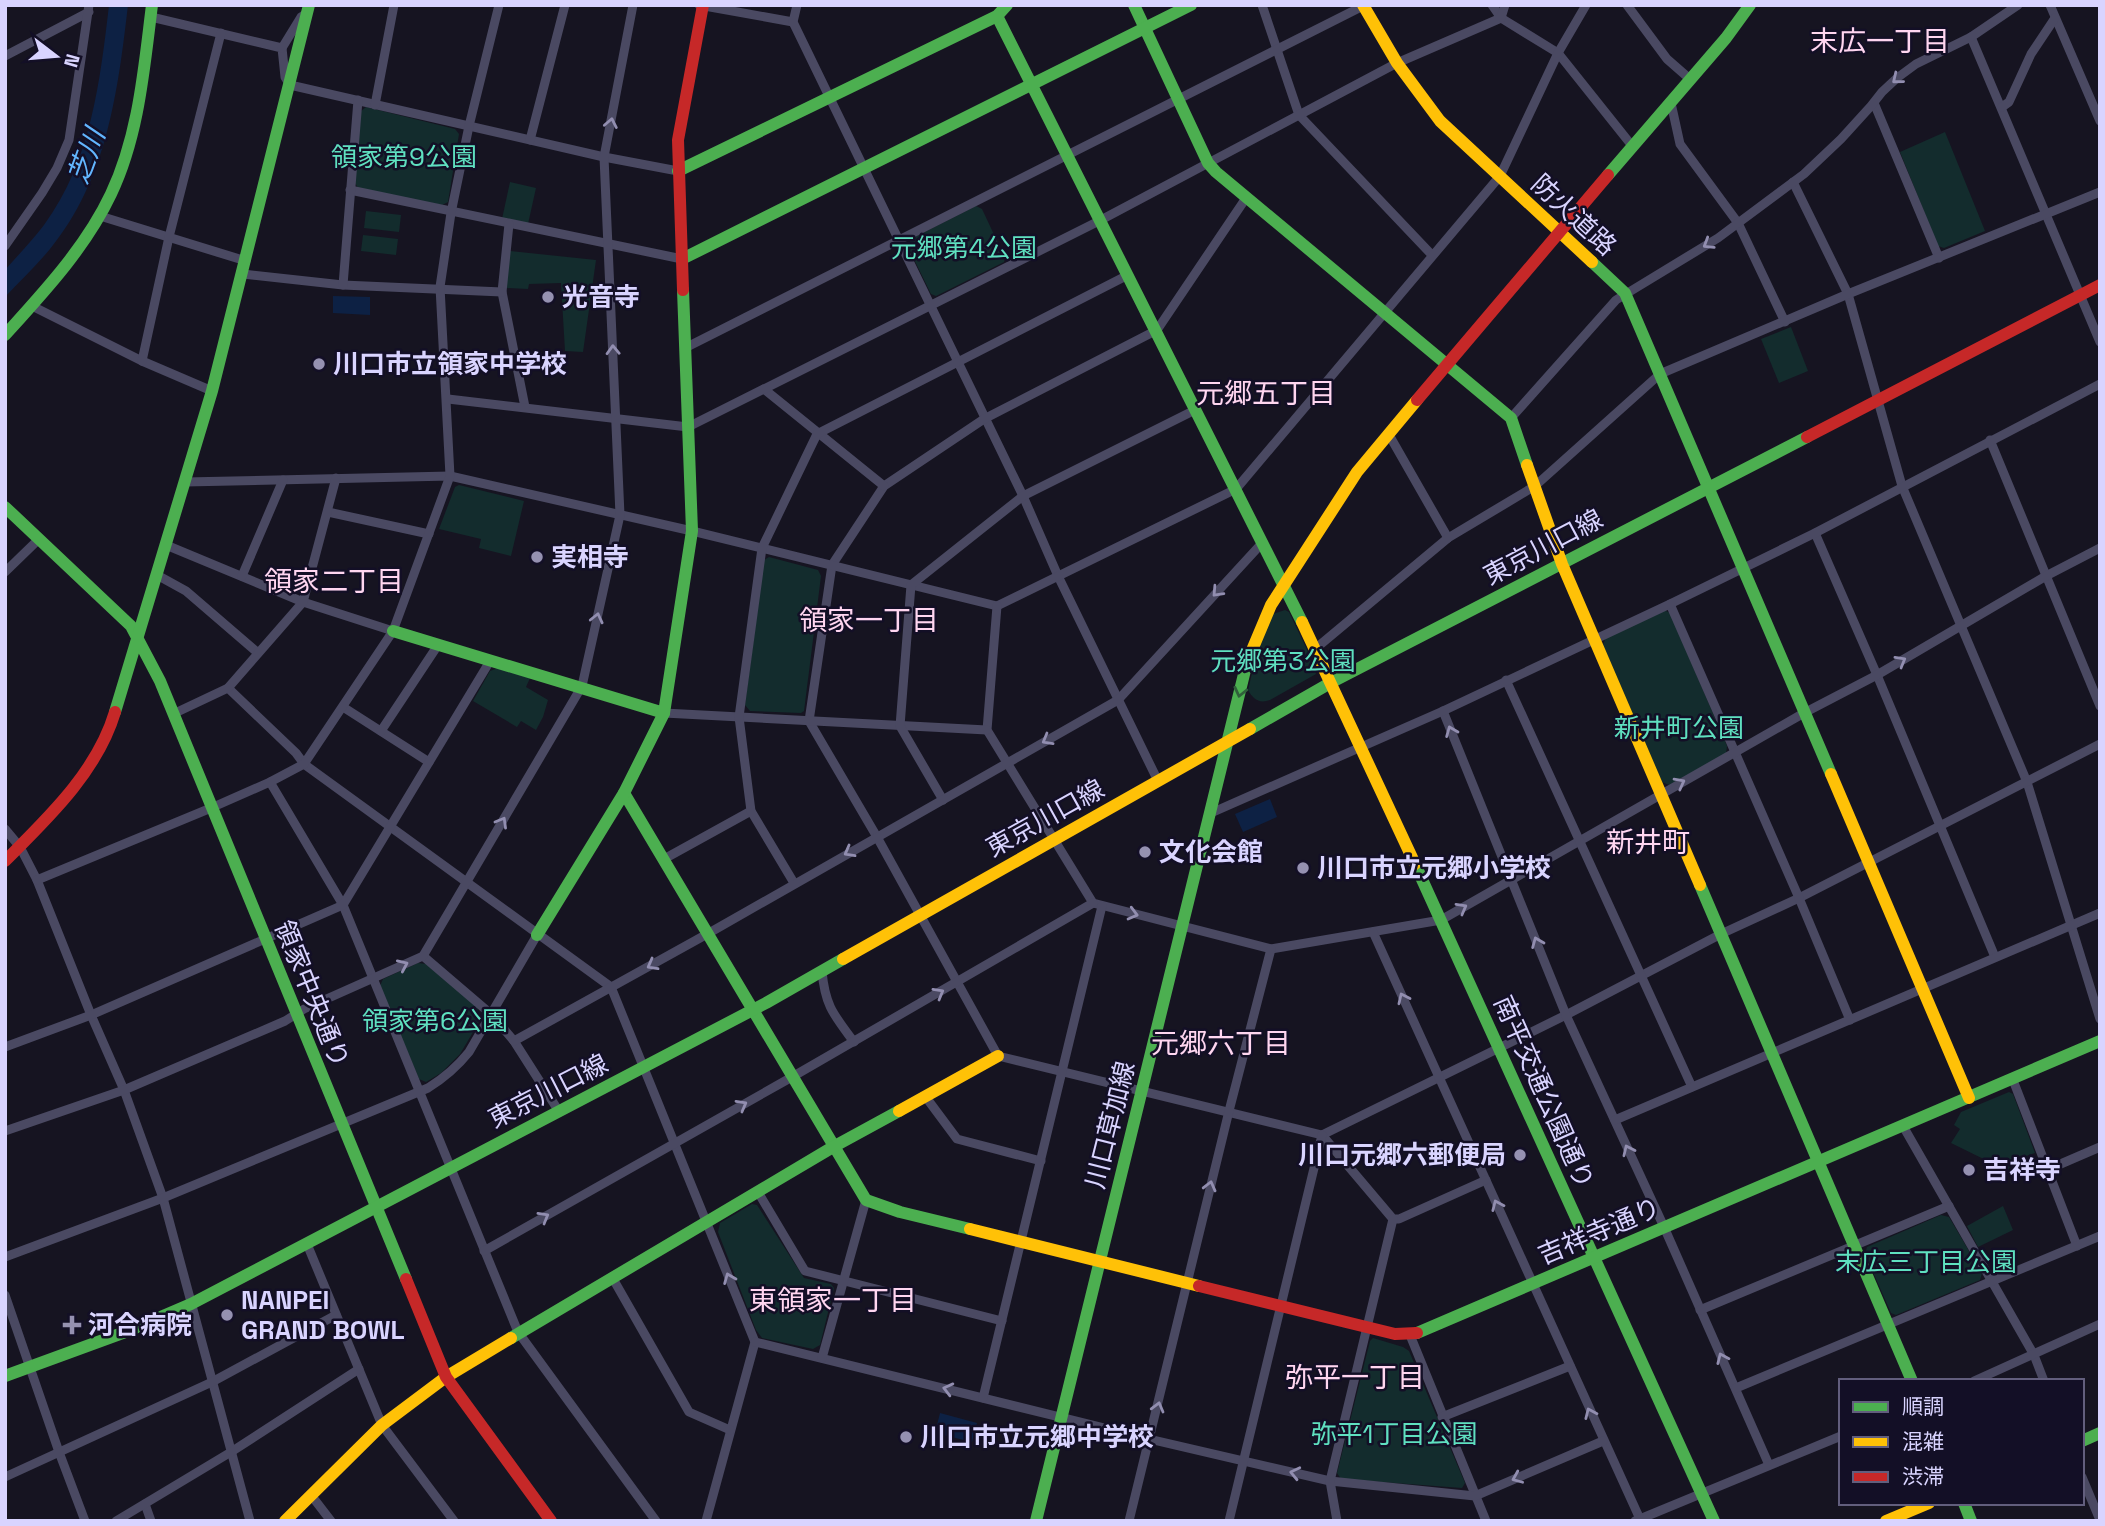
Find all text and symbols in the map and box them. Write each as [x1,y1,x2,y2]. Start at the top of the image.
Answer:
north arrow [21,21,91,91]
district label: 末広一丁目 [1810,23,1950,59]
text: N [58,51,86,70]
one-way arrow [1892,70,1905,83]
one-way arrow [603,117,618,129]
water label: 芝川 [60,121,114,188]
park label: 領家第9公園 [331,140,477,174]
street label: 防火道路 [1524,167,1624,263]
park label: 元郷第4公園 [891,231,1037,265]
one-way arrow [1703,235,1716,248]
place label: 光音寺 [562,280,640,314]
marker: 光音寺 [540,289,556,305]
one-way arrow [605,344,620,355]
place label: 川口市立領家中学校 [333,347,567,381]
marker: 川口市立領家中学校 [311,356,327,372]
district label: 元郷五丁目 [1196,375,1336,411]
street label: 東京川口線 [1478,501,1608,593]
place label: 実相寺 [551,540,629,574]
marker: 実相寺 [529,549,545,565]
district label: 領家二丁目 [264,563,404,599]
one-way arrow [1213,584,1225,597]
district label: 領家一丁目 [799,602,939,638]
one-way arrow [589,612,604,624]
park label: 元郷第3公園 [1210,644,1356,678]
one-way arrow [1893,657,1906,670]
one-way arrow [1233,686,1248,698]
park label: 新井町公園 [1614,711,1744,745]
one-way arrow [1445,726,1459,739]
one-way arrow [1042,732,1055,745]
street label: 東京川口線 [980,772,1110,864]
one-way arrow [1673,778,1686,792]
one-way arrow [494,817,507,830]
district label: 新井町 [1606,824,1690,860]
place label: 文化会館 [1159,835,1263,869]
one-way arrow [844,844,857,857]
marker: 文化会館 [1137,844,1153,860]
place label: 川口市立元郷小学校 [1317,851,1551,885]
marker: 川口市立元郷小学校 [1295,860,1311,876]
one-way arrow [1454,903,1467,916]
one-way arrow [1127,906,1139,920]
street label: 領家中央通り [267,915,357,1073]
one-way arrow [1531,937,1545,949]
one-way arrow [646,957,659,970]
one-way arrow [395,959,408,973]
one-way arrow [932,988,945,1001]
street label: 南平交通公園通り [1486,990,1602,1194]
one-way arrow [1397,993,1411,1005]
park label: 領家第6公園 [362,1004,508,1038]
district label: 元郷六丁目 [1151,1025,1291,1061]
street label: 東京川口線 [482,1046,614,1136]
street label: 川口草加線 [1078,1058,1142,1192]
one-way arrow [734,1100,747,1113]
place label: 川口元郷六郵便局 [1298,1138,1506,1172]
one-way arrow [1622,1145,1636,1157]
marker: 川口元郷六郵便局 [1512,1147,1528,1163]
place label: 吉祥寺 [1983,1153,2061,1187]
marker: 吉祥寺 [1961,1162,1977,1178]
one-way arrow [1202,1180,1217,1192]
street label: 吉祥寺通り [1533,1190,1665,1272]
one-way arrow [1491,1200,1505,1212]
one-way arrow [536,1212,549,1225]
park label: 末広三丁目公園 [1835,1245,2017,1279]
one-way arrow [724,1273,738,1285]
district label: 東領家一丁目 [749,1282,917,1318]
place label: NANPEI GRAND BOWL [241,1283,405,1347]
marker: NANPEI GRAND BOWL [219,1307,235,1323]
place label: 河合病院 [88,1308,192,1342]
marker: 河合病院 [62,1315,82,1335]
one-way arrow [1716,1353,1730,1365]
district label: 弥平一丁目 [1285,1359,1425,1395]
legend [1839,1379,2084,1505]
one-way arrow [942,1383,954,1397]
text: 順調 [1902,1393,1944,1420]
one-way arrow [1150,1401,1164,1413]
one-way arrow [1584,1407,1598,1420]
park label: 弥平1丁目公園 [1311,1417,1477,1451]
place label: 川口市立元郷中学校 [920,1420,1154,1454]
text: 混雑 [1902,1428,1944,1455]
marker: 川口市立元郷中学校 [898,1429,914,1445]
text: 渋滞 [1902,1463,1944,1490]
one-way arrow [1289,1467,1301,1481]
one-way arrow [1512,1469,1524,1483]

